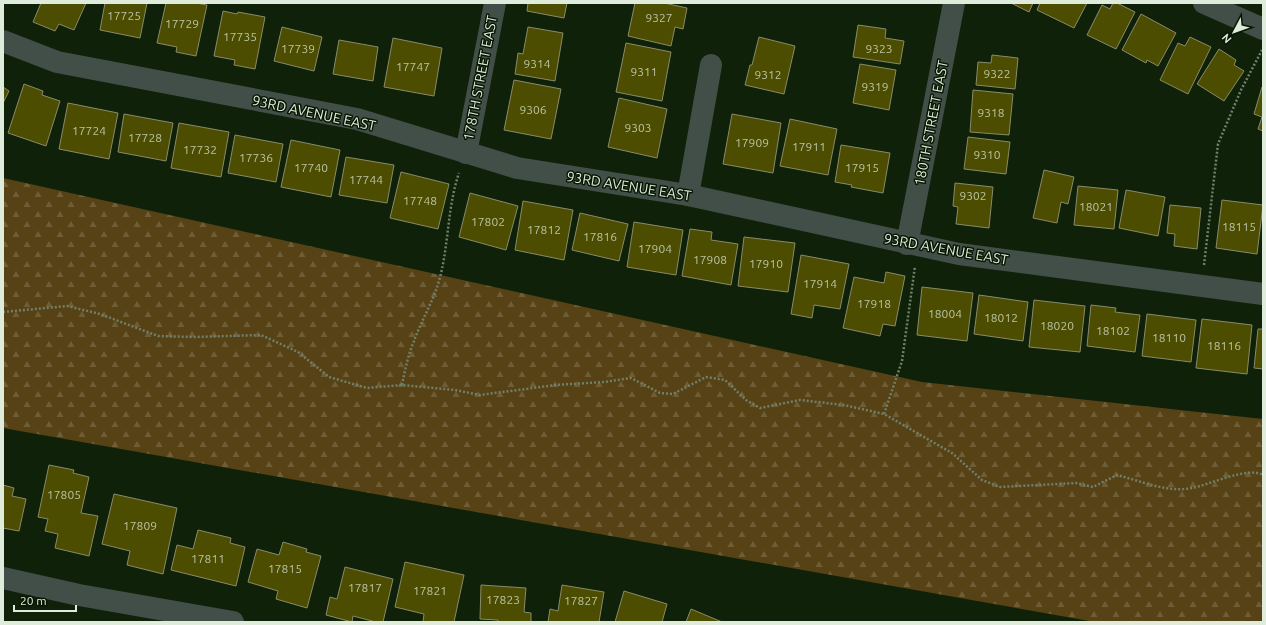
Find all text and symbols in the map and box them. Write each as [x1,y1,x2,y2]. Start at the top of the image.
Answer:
house number: 17725 [107,9,141,22]
house number: 9327 [645,11,673,24]
north arrow [1214,12,1254,52]
street label: 178TH STREET EAST [460,14,500,142]
house number: 17729 [165,17,199,30]
house number: 17735 [223,30,257,43]
text: N [1219,32,1234,46]
house number: 17739 [281,42,315,55]
house number: 9323 [865,42,893,55]
house number: 9314 [523,57,551,70]
street label: 180TH STREET EAST [911,59,951,187]
house number: 17747 [396,60,430,73]
house number: 9311 [630,65,658,78]
house number: 9322 [983,67,1011,80]
house number: 9312 [754,68,782,81]
house number: 9319 [861,80,889,93]
street label: 93RD AVENUE EAST [251,92,377,134]
house number: 9306 [519,103,547,116]
house number: 9318 [977,106,1005,119]
house number: 9303 [624,121,652,134]
house number: 17724 [72,124,106,137]
house number: 17728 [128,131,162,144]
house number: 17909 [735,136,769,149]
house number: 17911 [792,140,826,153]
house number: 17732 [183,143,217,156]
house number: 9310 [973,148,1001,161]
house number: 17736 [239,151,273,164]
house number: 17740 [294,161,328,174]
house number: 17915 [845,161,879,174]
street label: 93RD AVENUE EAST [566,168,693,204]
house number: 17744 [349,173,383,186]
house number: 9302 [959,189,987,202]
house number: 17748 [403,194,437,207]
house number: 18021 [1079,200,1113,213]
house number: 17802 [471,215,505,228]
house number: 18115 [1222,220,1256,233]
house number: 17812 [527,223,561,236]
house number: 17816 [583,230,617,243]
street label: 93RD AVENUE EAST [883,230,1010,268]
house number: 17904 [638,242,672,255]
house number: 17908 [693,253,727,266]
house number: 17910 [749,257,783,270]
house number: 17914 [803,277,837,290]
house number: 17918 [857,297,891,310]
house number: 18004 [928,307,962,320]
house number: 18012 [984,311,1018,324]
house number: 18020 [1040,319,1074,332]
house number: 18102 [1096,324,1130,337]
house number: 18110 [1152,331,1186,344]
house number: 18116 [1207,339,1241,352]
house number: 17805 [47,488,81,501]
house number: 17809 [123,519,157,532]
house number: 17811 [191,552,225,565]
house number: 17815 [268,562,302,575]
house number: 17817 [348,581,382,594]
house number: 17821 [413,584,447,597]
scale bar [14,587,76,613]
house number: 17823 [486,593,520,606]
text: 20 m [20,594,47,607]
house number: 17827 [564,594,598,607]

